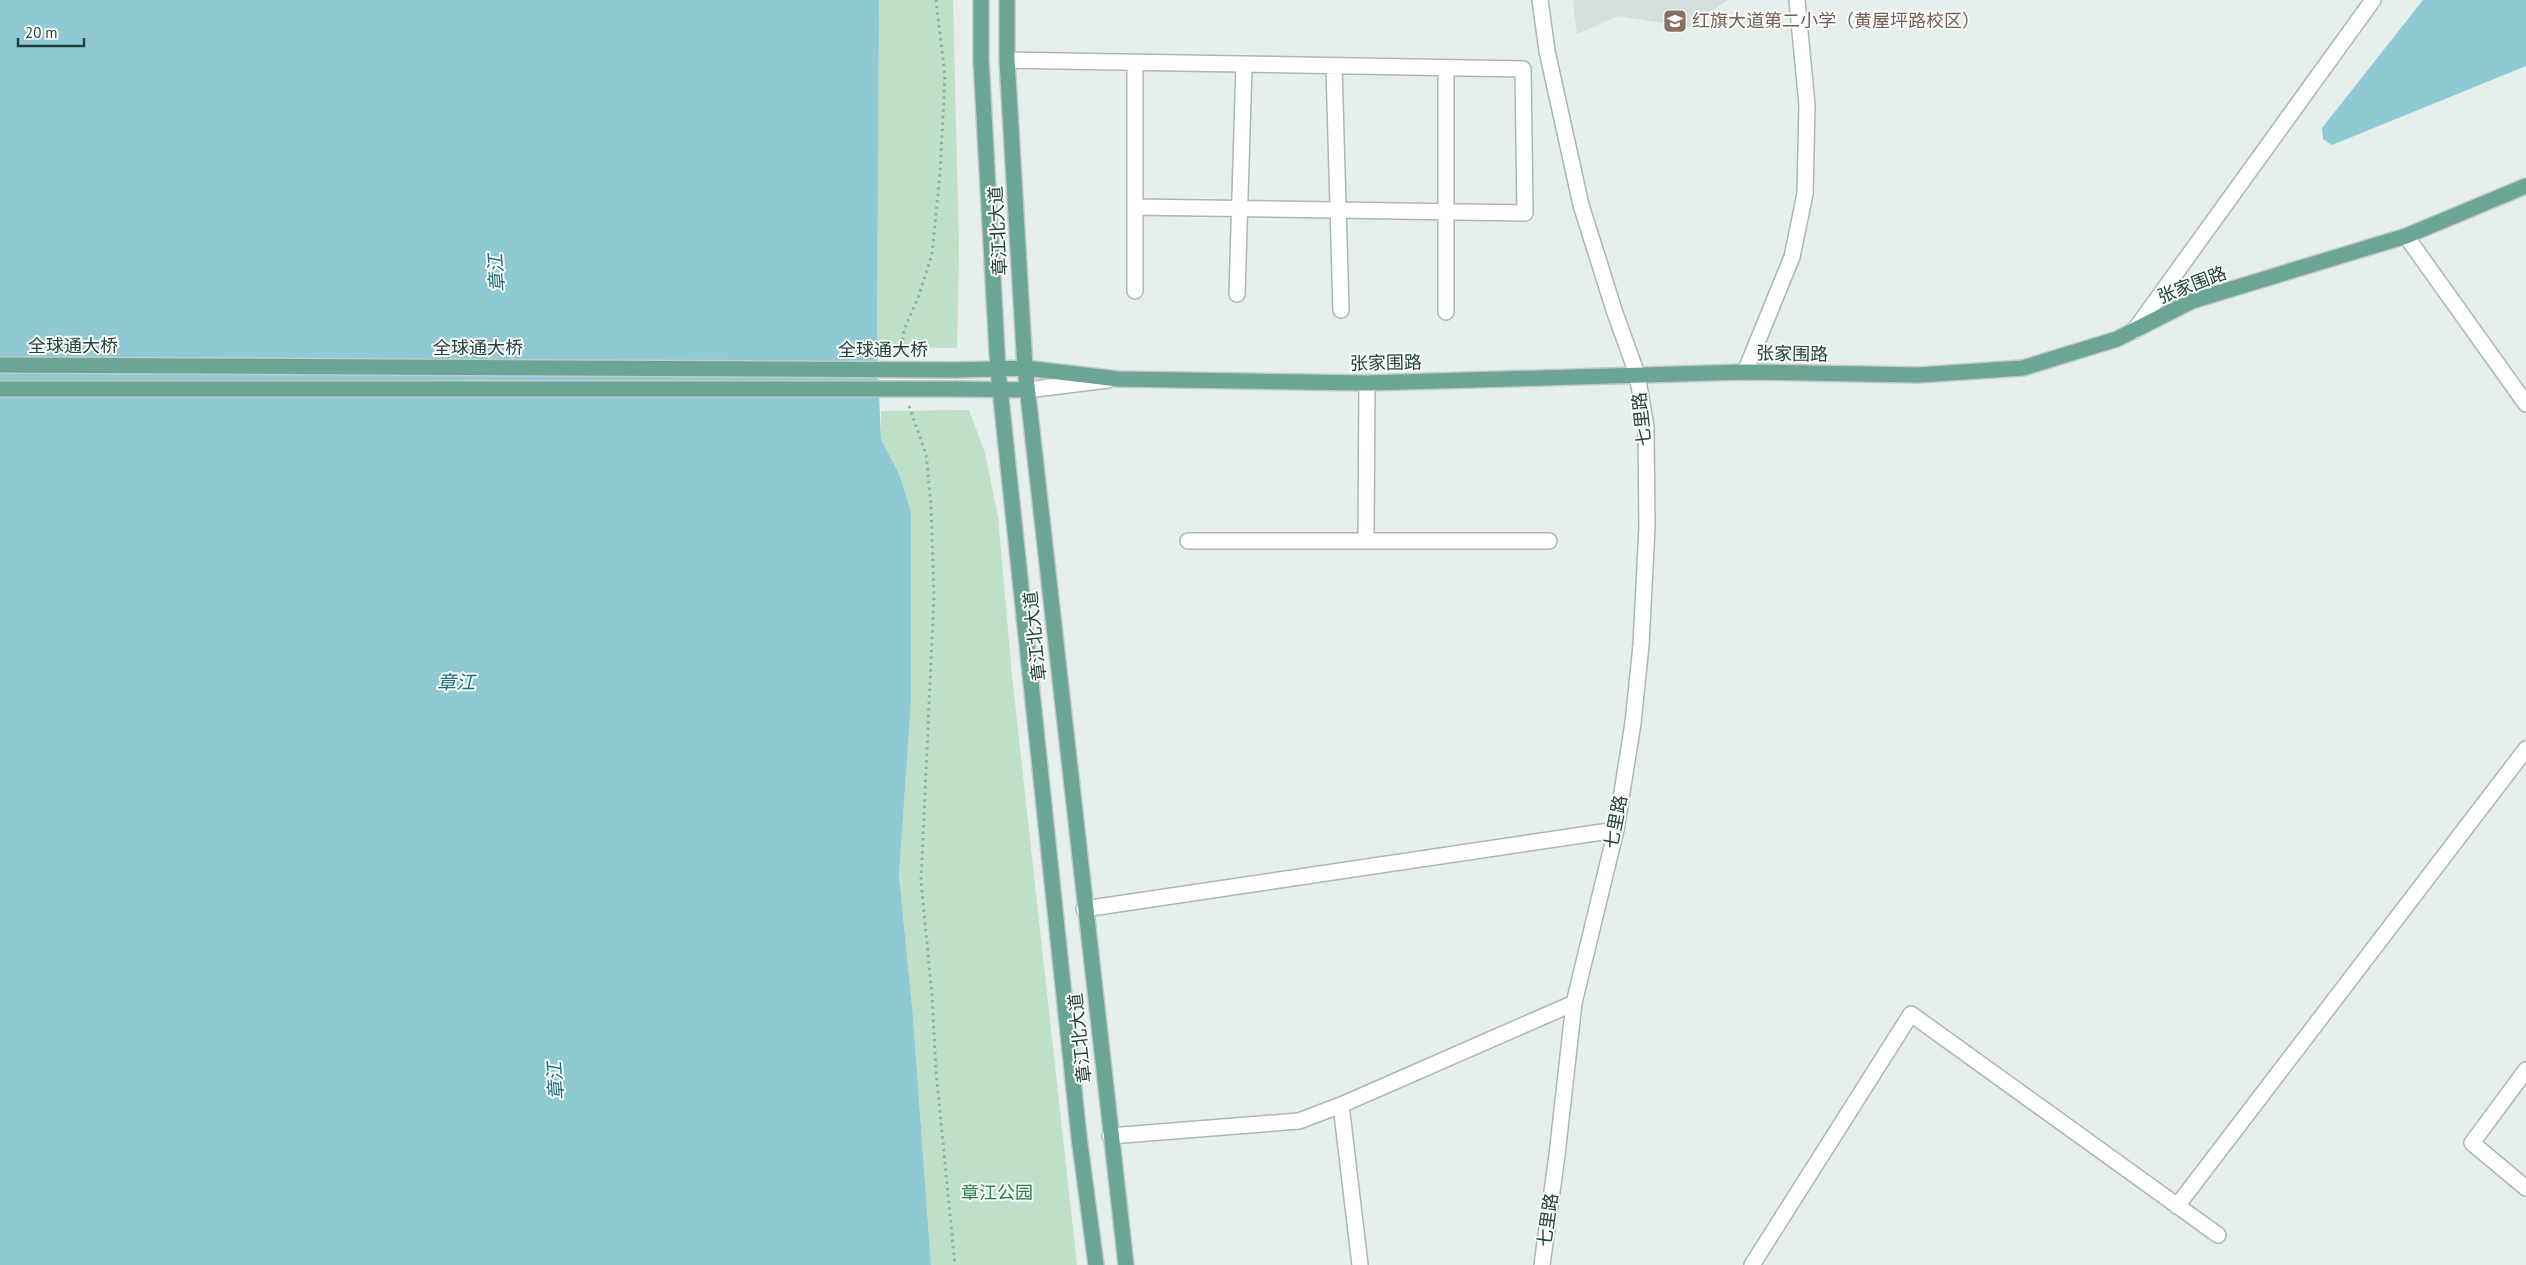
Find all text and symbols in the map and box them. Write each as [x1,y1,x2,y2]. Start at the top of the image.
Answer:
school or university icon: 红旗大道第二小学（黄屋坪路校区） [1662,8,1688,34]
place label: 红旗大道第二小学（黄屋坪路校区） [1692,9,1980,32]
scale bar [18,15,84,47]
text: 20 m [25,23,58,42]
street label: 章江北大道 [984,185,1011,277]
water label: 章江 [483,251,509,293]
street label: 张家围路 [2154,261,2230,308]
street label: 全球通大桥 [28,334,118,357]
street label: 全球通大桥 [433,336,523,359]
street label: 全球通大桥 [838,338,928,361]
street label: 张家围路 [1756,341,1828,366]
street label: 张家围路 [1350,350,1422,375]
street label: 七里路 [1627,391,1656,447]
street label: 章江北大道 [1018,590,1051,682]
water label: 章江 [437,670,477,694]
street label: 七里路 [1599,793,1632,851]
street label: 章江北大道 [1063,992,1096,1084]
water label: 章江 [542,1059,568,1101]
park label: 章江公园 [961,1181,1033,1204]
street label: 七里路 [1532,1192,1563,1248]

